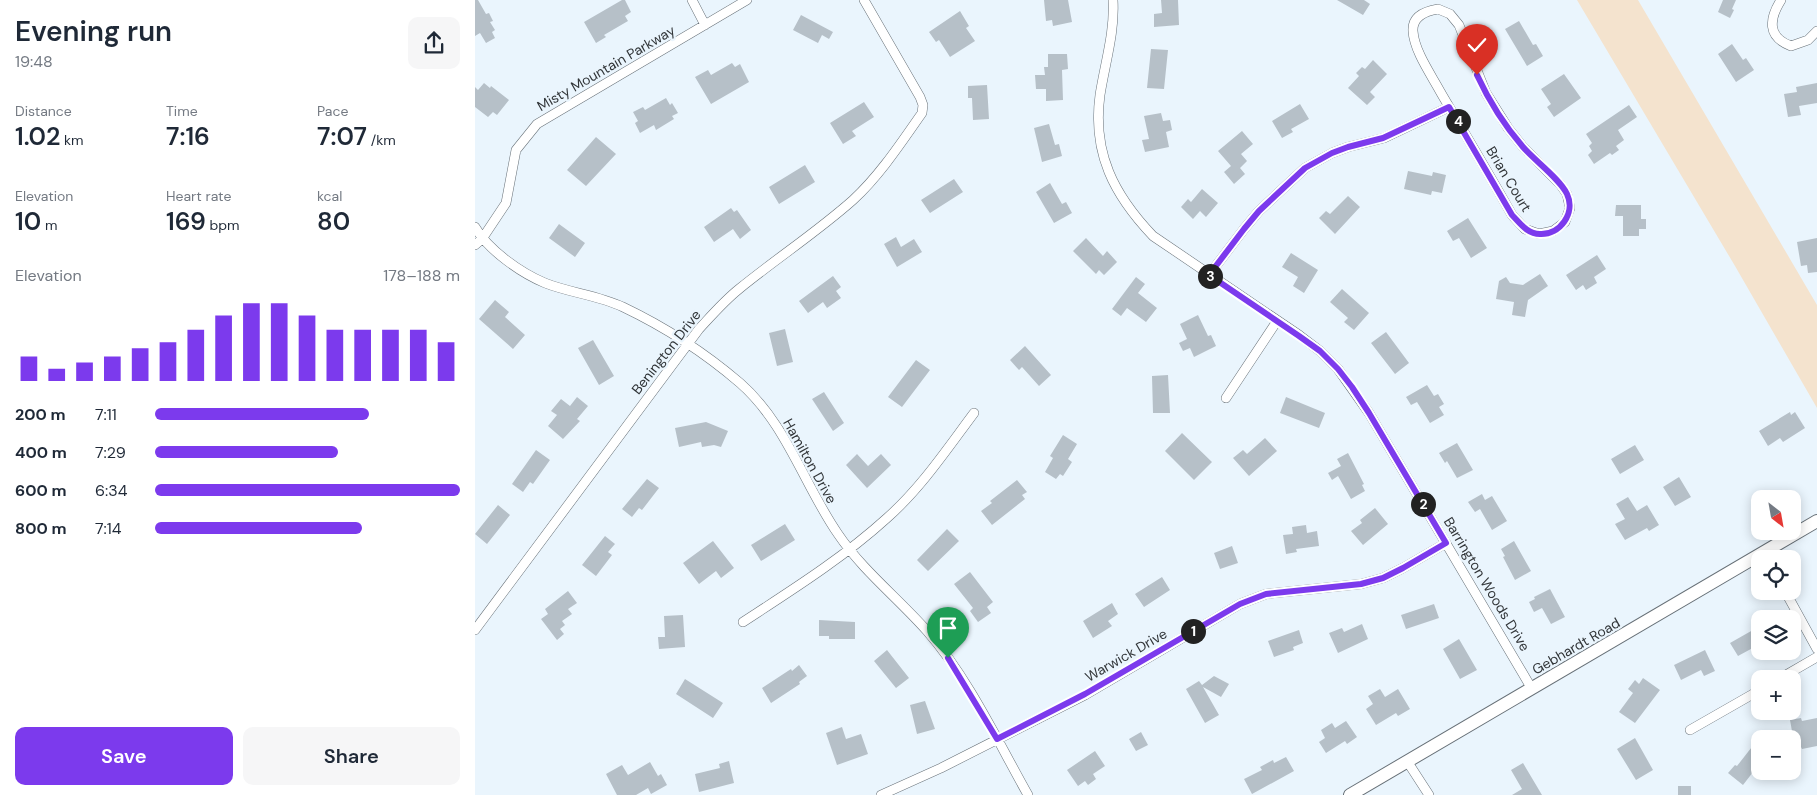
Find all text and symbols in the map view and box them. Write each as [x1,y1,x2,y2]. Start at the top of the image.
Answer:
text: Evening run [15,13,172,50]
button: share [408,17,460,69]
street label: Misty Mountain Parkway [534,21,678,115]
pin [1456,24,1498,75]
icon: check [1463,31,1491,59]
text: 19:48 [15,51,53,72]
text: Distance [15,102,72,120]
text: Time [166,102,198,120]
text: Pace [317,102,348,120]
pin: 4 [1445,108,1471,134]
text: 4 [1454,112,1463,130]
text: 1.02 [15,120,60,153]
text: 7:16 [166,120,210,153]
text: 7:07 [317,120,367,153]
text: km [60,131,84,149]
text: /km [367,131,396,149]
street label: Brian Court [1482,143,1536,215]
text: Elevation [15,187,73,205]
text: Heart rate [166,187,231,205]
text: kcal [317,187,342,205]
text: 10 [15,205,41,238]
text: 169 [166,205,206,238]
text: 80 [317,205,350,238]
text: m [41,216,57,234]
text: bpm [206,216,240,234]
pin: 3 [1197,264,1223,288]
text: Elevation [15,265,82,286]
text: 178–188 m [383,265,460,286]
text: 3 [1206,267,1215,285]
street label: Benington Drive [627,306,705,398]
text: 200 m [15,404,66,425]
text: 7:11 [95,404,117,425]
street label: Hamilton Drive [779,415,841,507]
text: 400 m [15,442,67,463]
text: 7:29 [95,442,126,463]
text: 600 m [15,480,67,501]
text: 6:34 [95,480,127,501]
north arrow [1751,490,1801,540]
map controls [1751,490,1801,780]
pin: 2 [1411,492,1435,516]
text: 2 [1419,495,1428,513]
street label: Barrington Woods Drive [1440,514,1534,654]
text: 800 m [15,518,66,539]
text: 7:14 [95,518,121,539]
button: locate [1751,550,1801,600]
pin [927,607,969,658]
button: layers [1751,610,1801,660]
icon: arrive [934,614,962,642]
street label: Gebhardt Road [1529,614,1623,678]
pin: 1 [1181,618,1205,644]
text: 1 [1191,622,1196,640]
street label: Warwick Drive [1082,624,1170,686]
button: + [1751,670,1801,720]
button: Save [15,727,233,785]
button: Share [243,727,460,785]
button: − [1751,730,1801,780]

